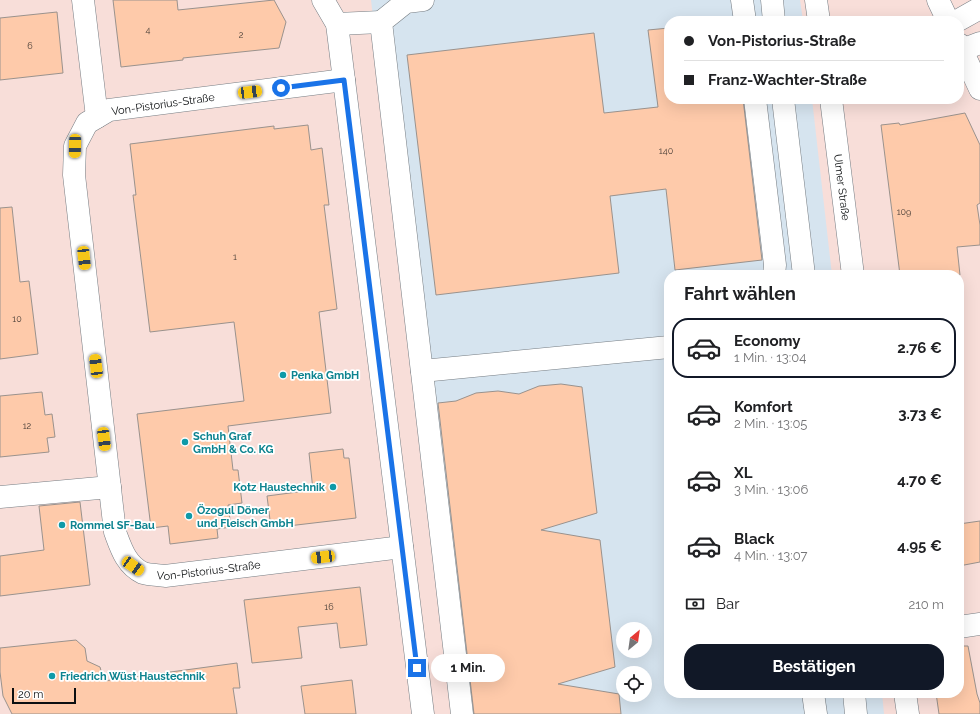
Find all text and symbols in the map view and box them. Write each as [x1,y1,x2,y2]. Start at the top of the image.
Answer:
house number: 4 [146,25,151,35]
house number: 2 [239,30,244,40]
text: Von-Pistorius-Straße [708,32,856,50]
house number: 6 [27,41,33,51]
text: Franz-Wachter-Straße [708,71,867,89]
route start [272,79,290,97]
car [237,85,263,99]
street label: Von-Pistorius-Straße [110,91,216,118]
car [69,134,81,158]
house number: 140 [659,146,674,156]
street label: Ulmer Straße [831,153,852,222]
house number: 109 [897,207,911,217]
car [77,245,91,271]
house number: 1 [233,252,237,262]
text: Fahrt wählen [684,283,796,304]
house number: 10 [12,314,22,324]
icon: car [686,330,722,366]
text: Economy [734,332,801,350]
text: 2.76 € [897,339,942,357]
text: 1 Min. · 13:04 [734,350,806,365]
car [89,353,103,379]
place label: Penka GmbH [291,369,359,382]
marker: Penka GmbH [278,370,288,380]
icon: car [686,396,722,432]
text: Komfort [734,398,793,416]
text: 3.73 € [898,405,942,423]
text: 2 Min. · 13:05 [734,416,807,431]
house number: 12 [23,421,32,431]
car [97,426,111,452]
place label: Schuh Graf GmbH & Co. KG [193,430,273,456]
marker: Schuh Graf GmbH & Co. KG [180,437,190,447]
icon: car [686,462,722,498]
text: XL [734,464,752,482]
text: 4.70 € [897,471,942,489]
place label: Kotz Haustechnik [233,481,326,494]
marker: Kotz Haustechnik [328,482,338,492]
text: 3 Min. · 13:06 [734,482,808,497]
place label: Özogul Döner und Fleisch GmbH [197,503,294,530]
marker: Özogul Döner und Fleisch GmbH [184,511,194,521]
place label: Rommel SF-Bau [70,519,155,532]
marker: Rommel SF-Bau [57,520,67,530]
icon: car [686,528,722,564]
text: Black [734,530,774,548]
text: 4.95 € [897,537,942,555]
text: 4 Min. · 13:07 [734,548,808,563]
car [310,550,336,564]
car [120,554,146,578]
street label: Von-Pistorius-Straße [156,558,262,583]
icon: cash [684,593,706,615]
text: Bar [716,595,739,613]
text: 210 m [908,597,944,612]
house number: 16 [324,602,334,612]
north arrow [616,622,652,658]
map controls [616,622,652,702]
button: Bestätigen [684,644,944,690]
callout: 1 Min. [431,654,505,682]
route end [408,659,426,677]
text: 1 Min. [451,660,485,675]
button: locate [616,666,652,702]
place label: Friedrich Wüst Haustechnik [60,670,206,683]
marker: Friedrich Wüst Haustechnik [47,671,57,681]
scale bar [12,686,76,705]
text: 20 m [18,688,43,701]

